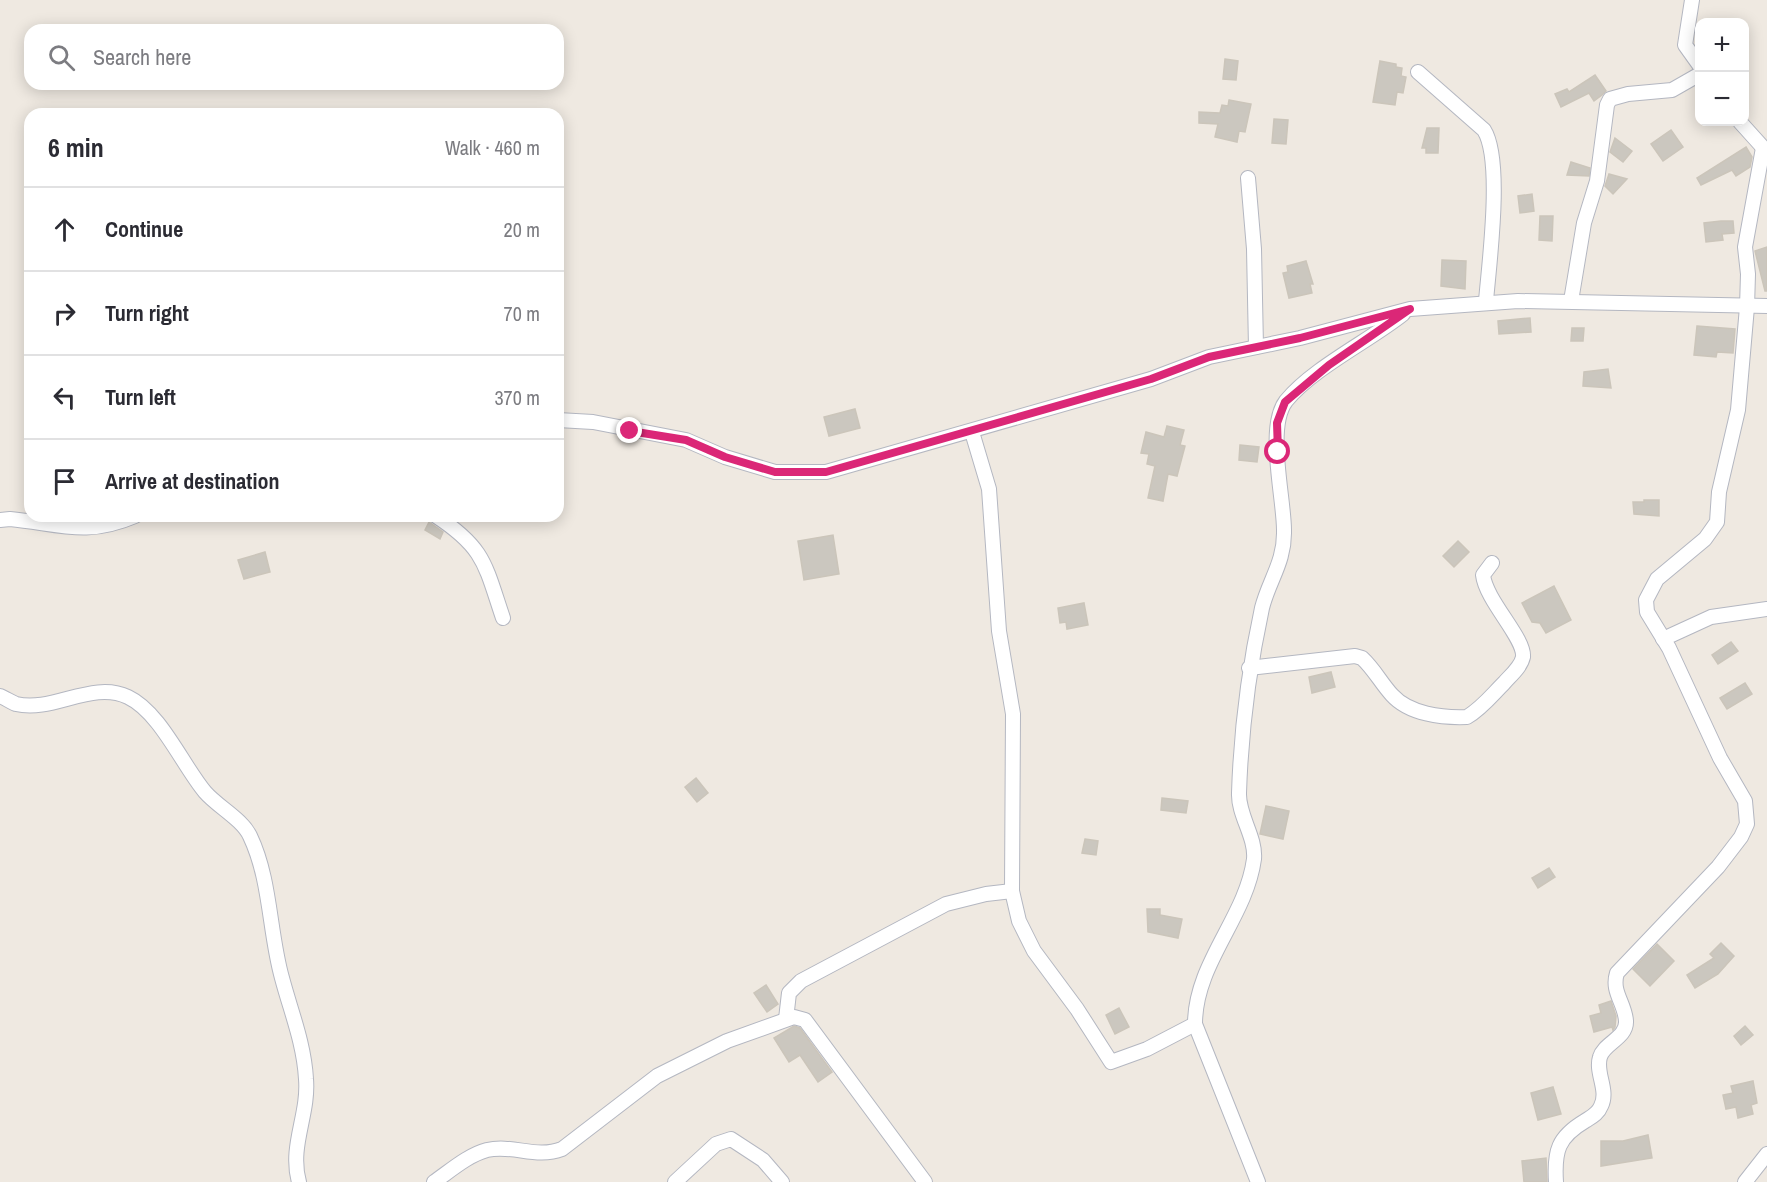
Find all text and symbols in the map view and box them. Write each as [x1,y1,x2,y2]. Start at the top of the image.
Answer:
map controls [1695,18,1749,126]
button: + [1695,18,1749,72]
search box [24,24,564,90]
icon: search [45,41,78,74]
text: Search here [93,42,191,72]
button: − [1695,72,1749,126]
text: 6 min [48,130,104,165]
text: Walk · 460 m [445,134,540,161]
icon: ahead [48,213,81,246]
text: Continue [105,214,183,244]
text: 20 m [504,216,540,243]
icon: right [48,297,81,330]
text: Turn right [105,298,189,328]
text: 70 m [504,300,540,327]
icon: left [48,381,81,414]
text: Turn left [105,382,176,412]
text: 370 m [494,384,540,411]
route end [616,417,642,443]
route start [1264,438,1290,464]
icon: arrive [48,465,81,498]
text: Arrive at destination [105,466,279,496]

